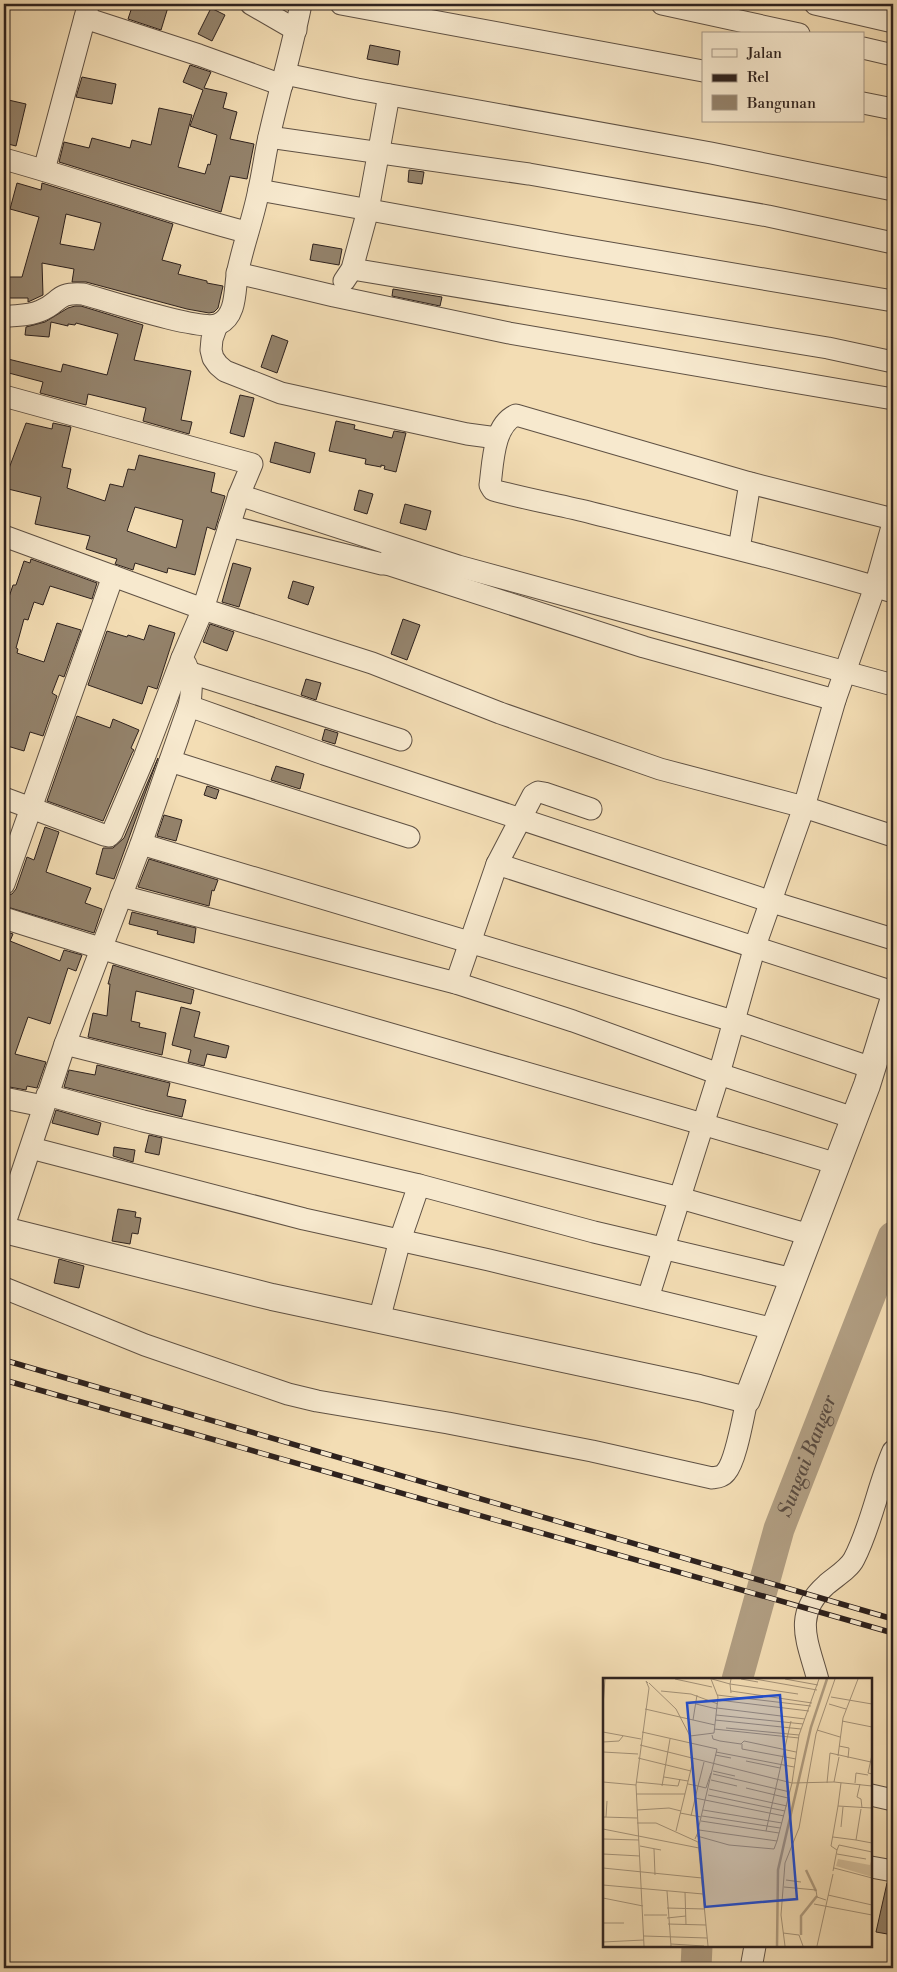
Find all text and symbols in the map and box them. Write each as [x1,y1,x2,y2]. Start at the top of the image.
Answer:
legend [702,32,864,122]
text: Jalan [746,44,782,63]
text: Rel [747,68,770,87]
text: Bangunan [746,94,816,113]
water label: Sungai Banger [772,1391,843,1521]
inset map [603,1678,872,1947]

